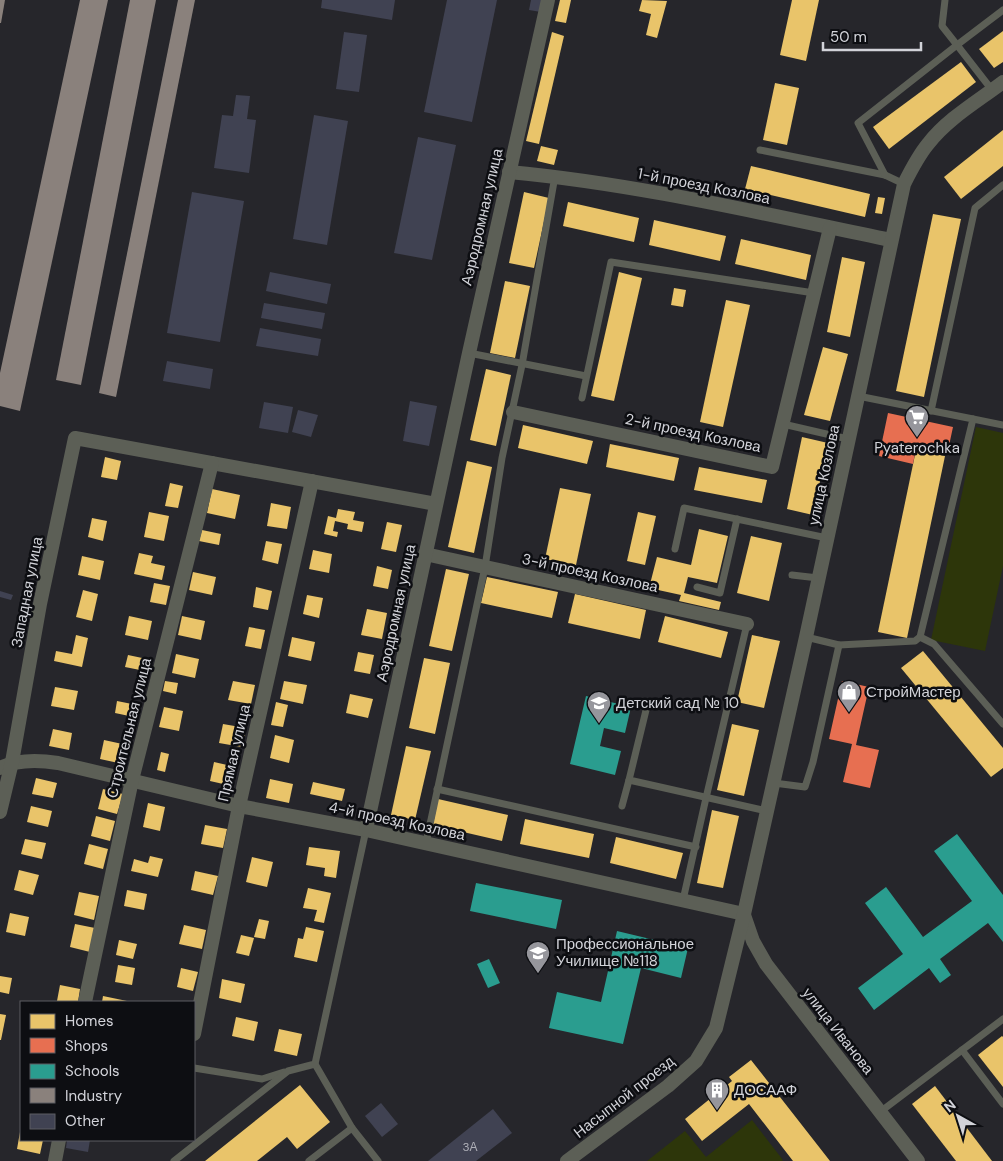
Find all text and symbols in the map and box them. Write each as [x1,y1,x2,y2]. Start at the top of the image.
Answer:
scale bar [823,20,920,52]
text: 50 m [830,27,867,47]
street label: Аэродромная улица [457,146,508,287]
street label: 1-й проезд Козлова [636,163,772,209]
supermarket icon: Pyaterochka [904,404,930,438]
street label: 2-й проезд Козлова [623,409,763,457]
street label: улица Козлова [804,422,845,527]
place label: Pyaterochka [874,438,960,458]
street label: Западная улица [6,534,48,649]
street label: Аэродромная улица [372,542,420,684]
street label: 3-й проезд Козлова [520,549,660,597]
street label: Строительная улица [102,655,156,800]
shop icon: СтройМастер [836,679,862,713]
place label: СтройМастер [866,682,961,702]
school or university icon: Детский сад № 10 [586,690,612,724]
place label: Детский сад № 10 [616,693,739,713]
street label: Прямая улица [213,702,255,804]
street label: 4-й проезд Козлова [327,797,468,845]
place label: Профессиональное Училище №118 [556,934,694,971]
school or university icon: Профессиональное Училище №118 [525,940,551,974]
street label: улица Иванова [798,984,879,1079]
legend [20,1001,195,1141]
text: Homes [65,1011,114,1031]
text: Shops [65,1036,108,1056]
street label: Насыпной проезд [569,1051,679,1143]
text: Schools [65,1061,120,1081]
building icon: ДОСААФ [704,1077,730,1111]
place label: ДОСААФ [734,1080,797,1100]
text: Industry [65,1086,123,1106]
north arrow [933,1091,983,1141]
text: N [940,1096,959,1116]
text: Other [65,1111,106,1131]
house number: 3А [462,1139,478,1155]

